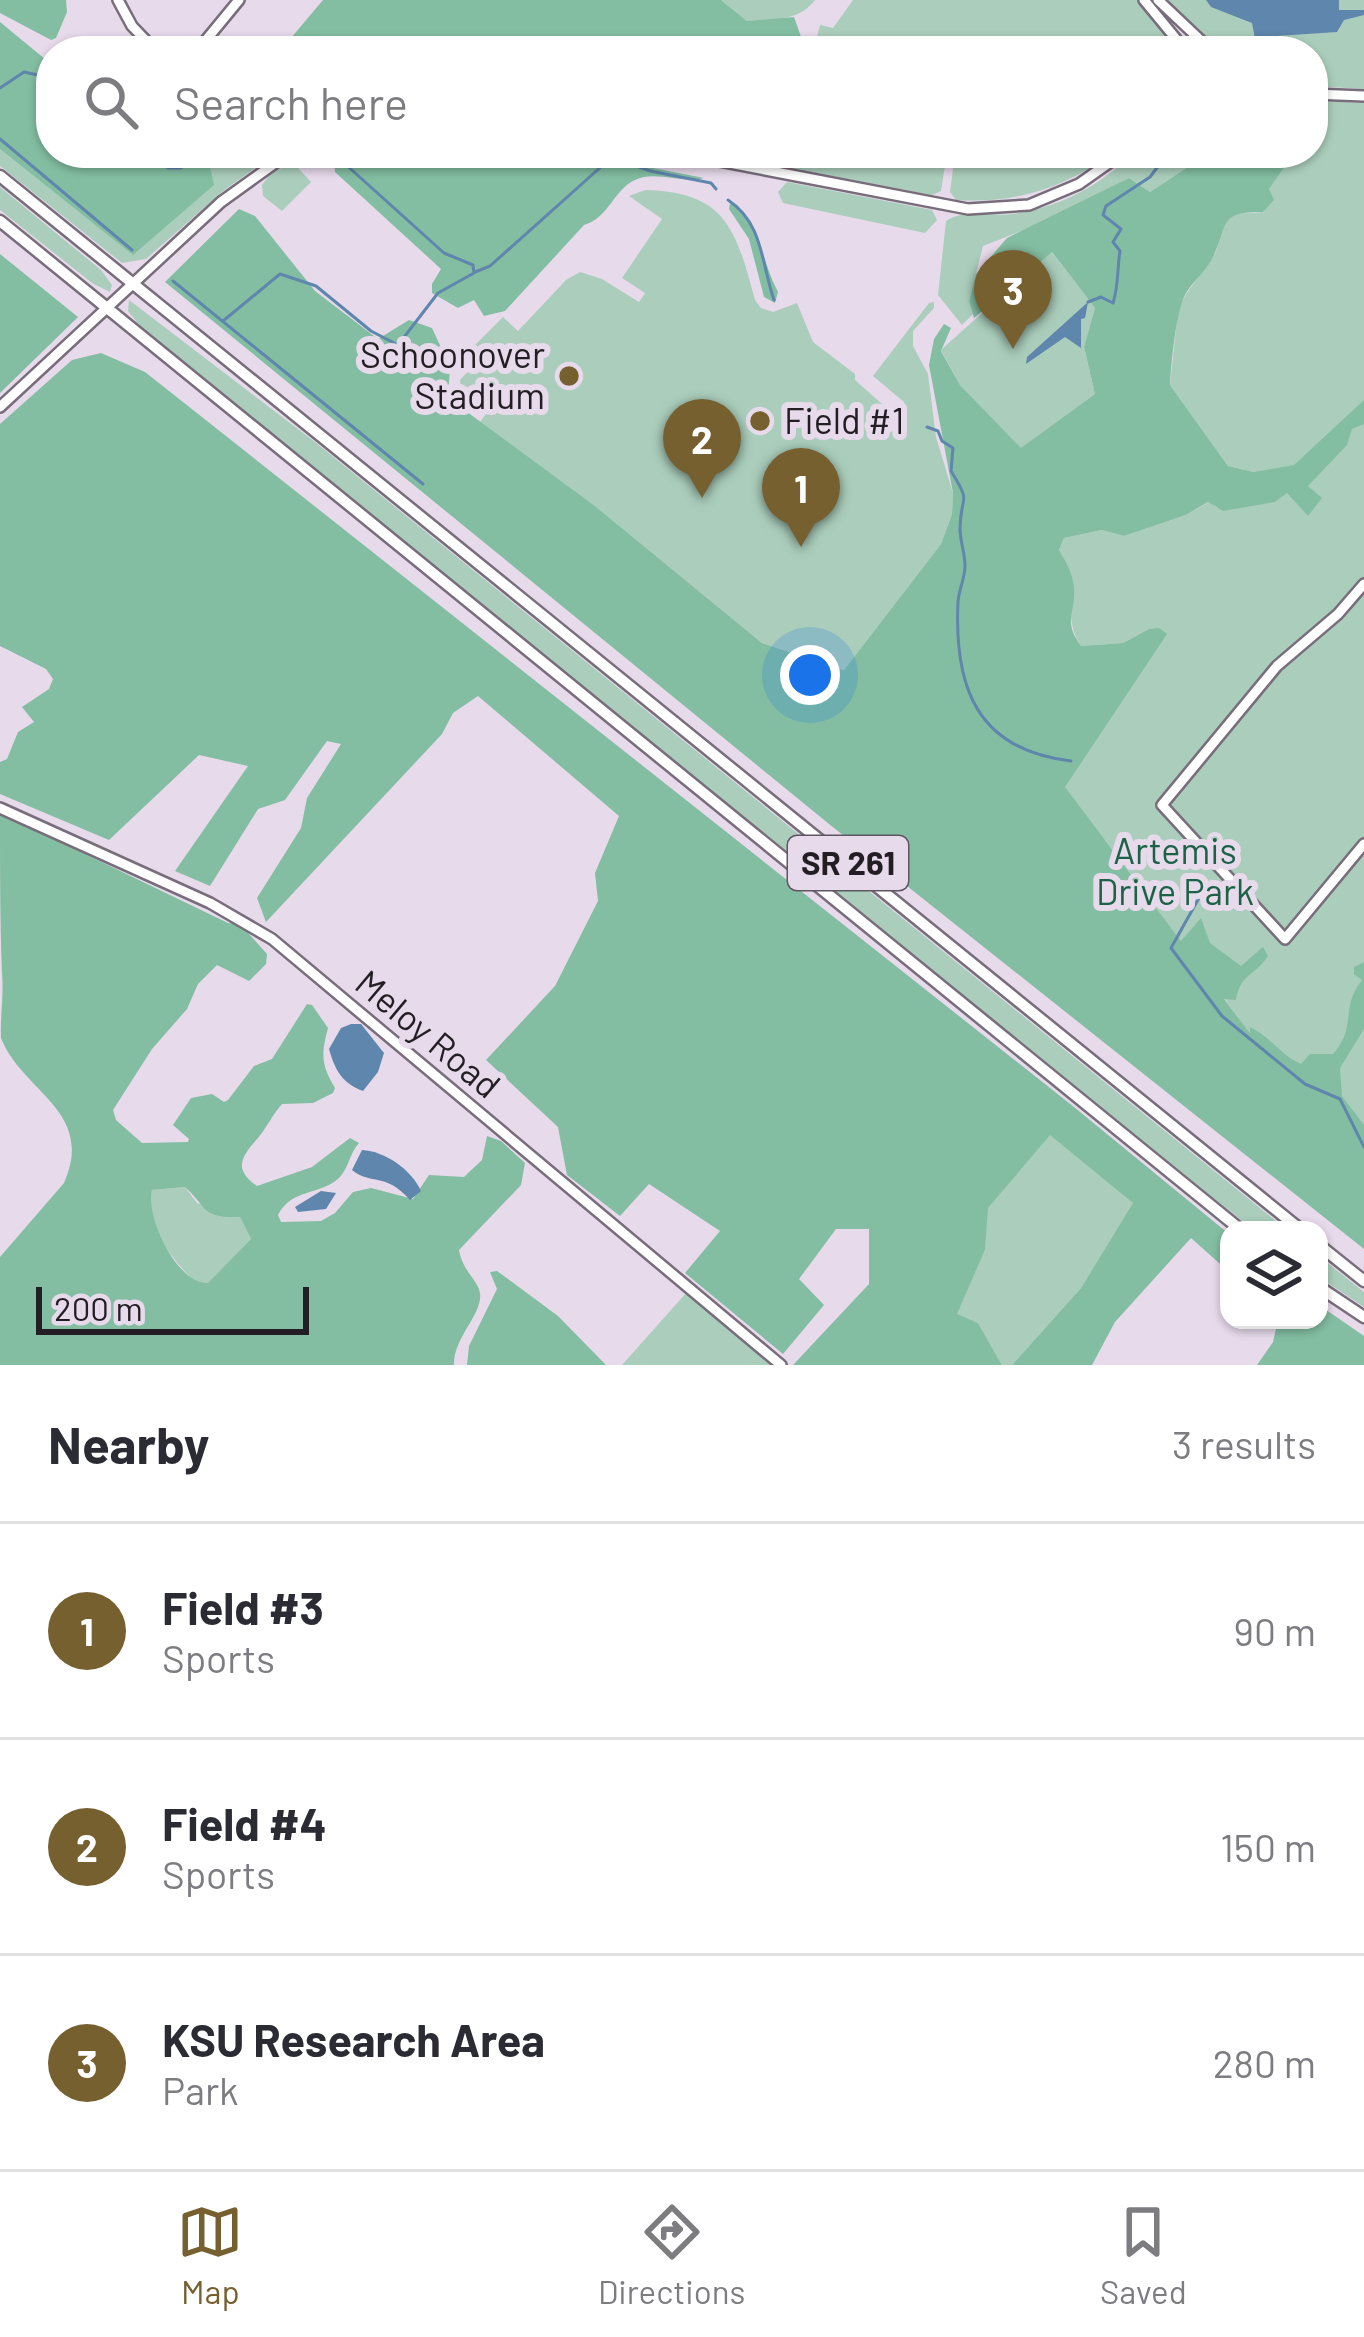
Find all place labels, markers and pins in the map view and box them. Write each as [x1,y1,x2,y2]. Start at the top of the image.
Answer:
pin: 3 [974,250,1052,349]
place label: Schoonover Stadium [360,332,545,416]
marker: Schoonover Stadium [556,363,582,389]
place label: Field #1 [784,398,904,441]
pin: 2 [663,399,741,498]
marker: Field #1 [747,408,773,434]
pin: 1 [762,448,840,547]

